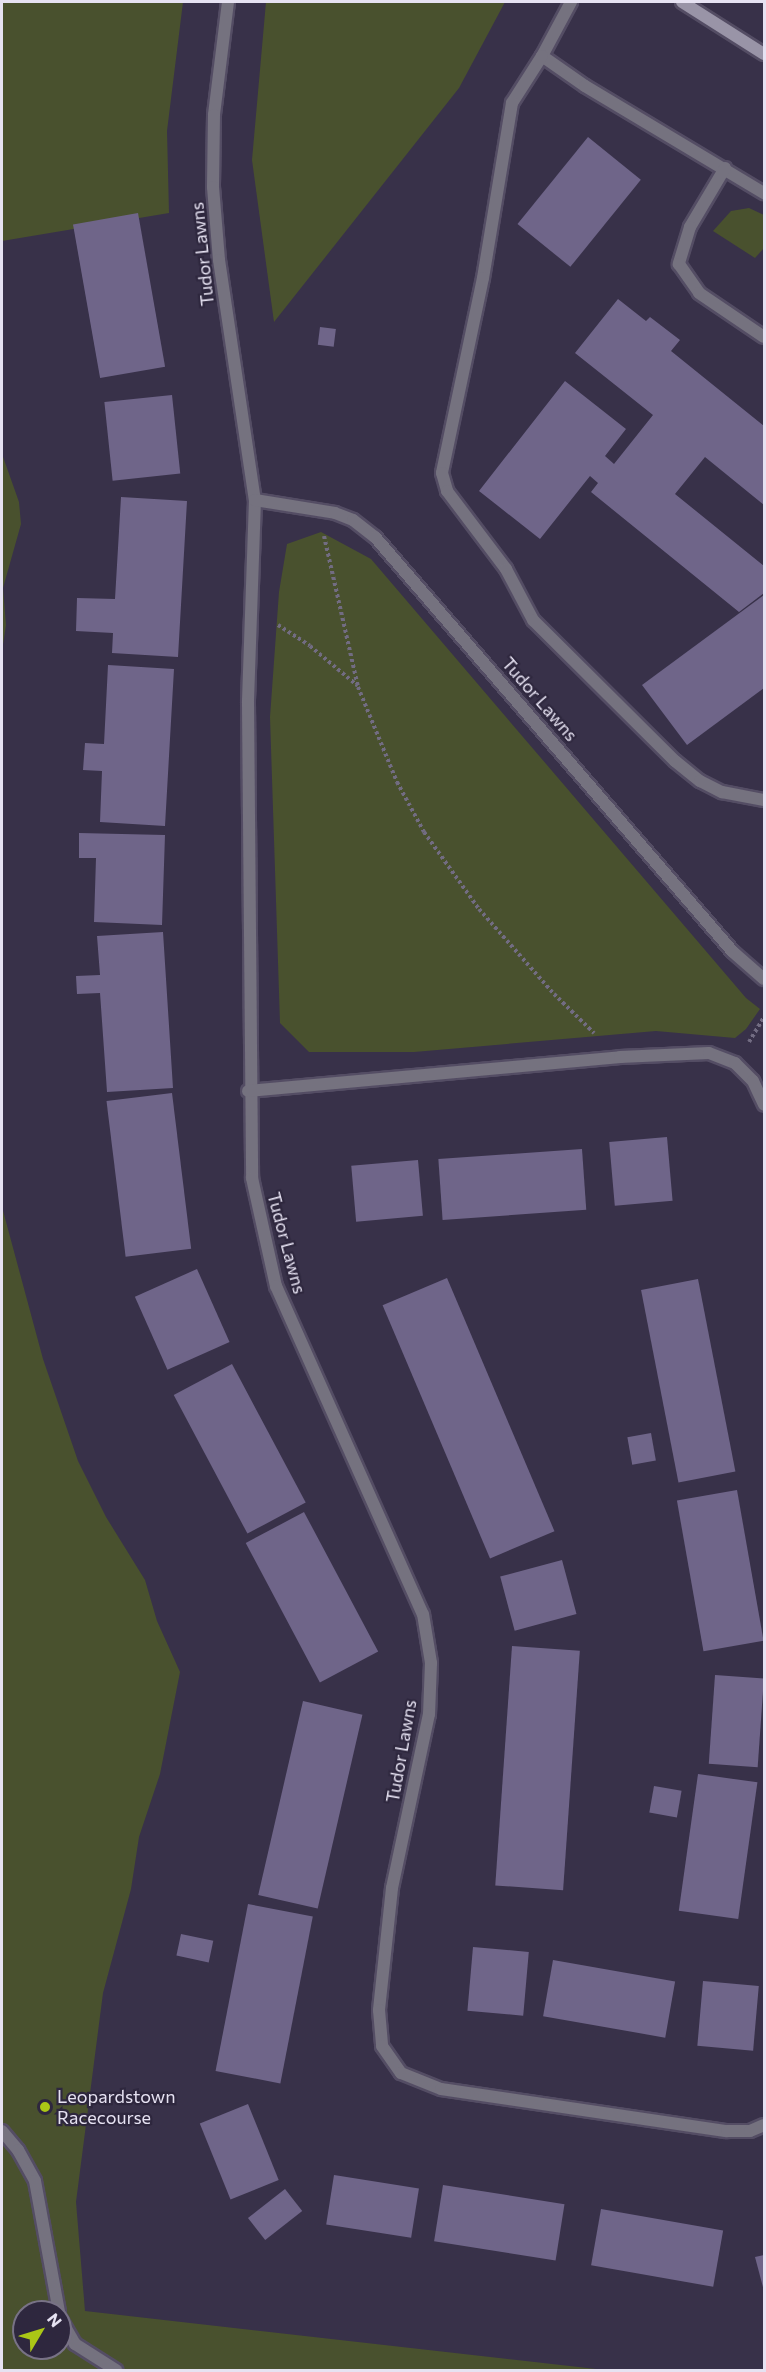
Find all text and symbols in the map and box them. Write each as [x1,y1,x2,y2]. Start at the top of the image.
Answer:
street label: Tudor Lawns [186,201,218,307]
street label: Tudor Lawns [498,653,582,745]
street label: Tudor Lawns [263,1190,311,1296]
street label: Tudor Lawns [381,1698,421,1804]
place label: Leopardstown Racecourse [57,2086,175,2128]
marker: Leopardstown Racecourse [38,2100,52,2114]
north arrow [12,2300,72,2360]
text: N [44,2309,66,2330]

